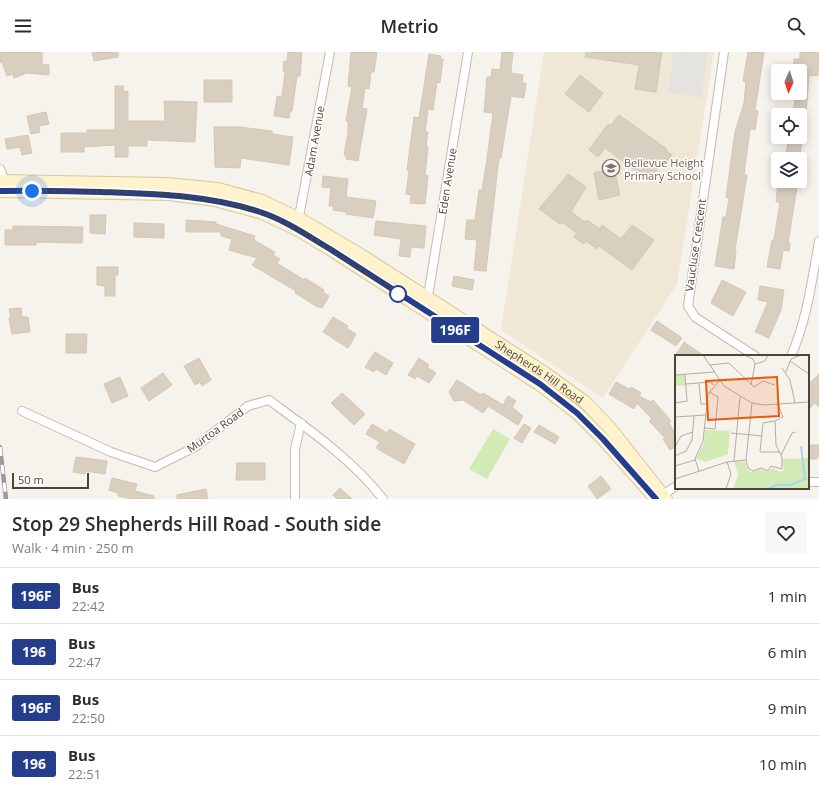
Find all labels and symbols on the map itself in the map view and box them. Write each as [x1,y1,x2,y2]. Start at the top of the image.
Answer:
north arrow [771,64,807,100]
street label: Adam Avenue [300,105,328,177]
street label: Eden Avenue [434,147,460,215]
place label: Bellevue Height Primary School [624,155,704,183]
school or university icon: Bellevue Height Primary School [601,158,621,178]
your location [22,181,42,201]
street label: Vaucluse Crescent [681,198,709,292]
unlabelled marker [389,285,407,303]
line badge: 196F [427,317,483,343]
street label: Shepherds Hill Road [493,336,587,406]
inset map [675,355,809,489]
street label: Murtoa Road [184,404,246,456]
scale bar [12,471,89,490]

